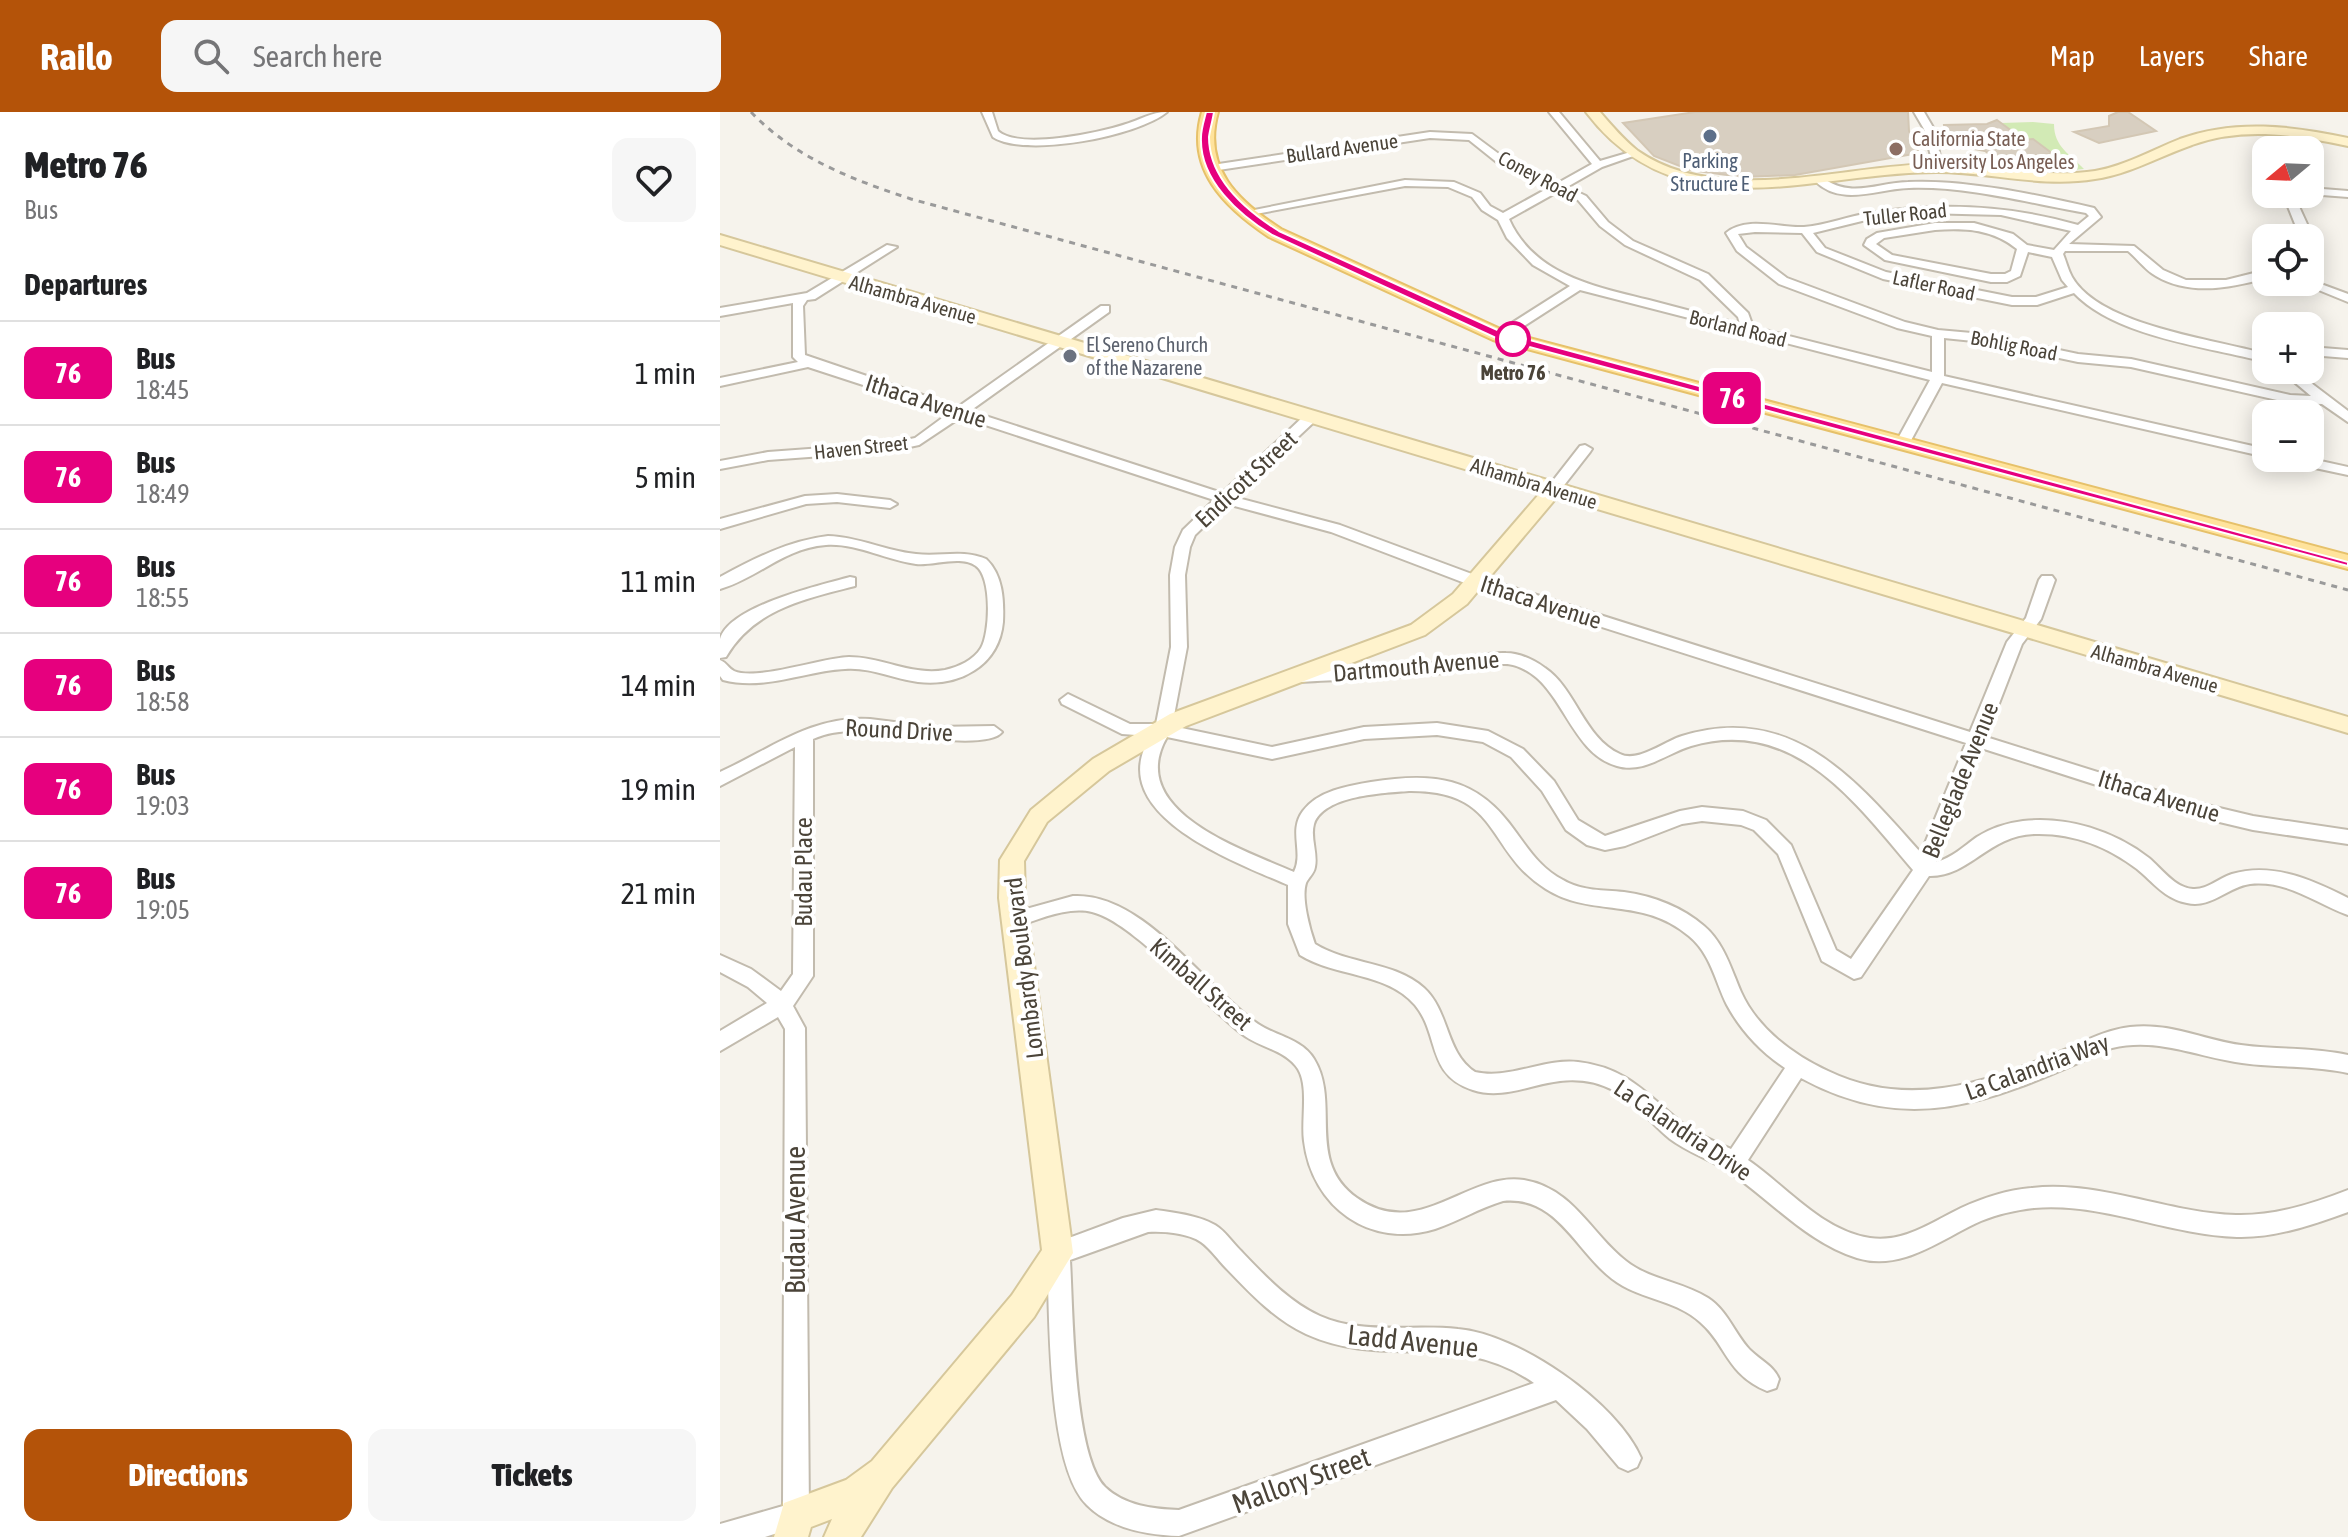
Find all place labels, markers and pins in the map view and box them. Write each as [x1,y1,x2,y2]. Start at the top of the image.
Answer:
marker: Parking Structure E [1701,127,1719,145]
place label: California State University Los Angeles [1912,127,2074,173]
marker: California State University Los Angeles [1887,140,1905,158]
place label: Parking Structure E [1671,149,1750,195]
marker: Metro 76 [1496,322,1530,356]
place label: El Sereno Church of the Nazarene [1086,333,1208,379]
marker: El Sereno Church of the Nazarene [1061,347,1079,365]
place label: Metro 76 [1480,361,1546,384]

